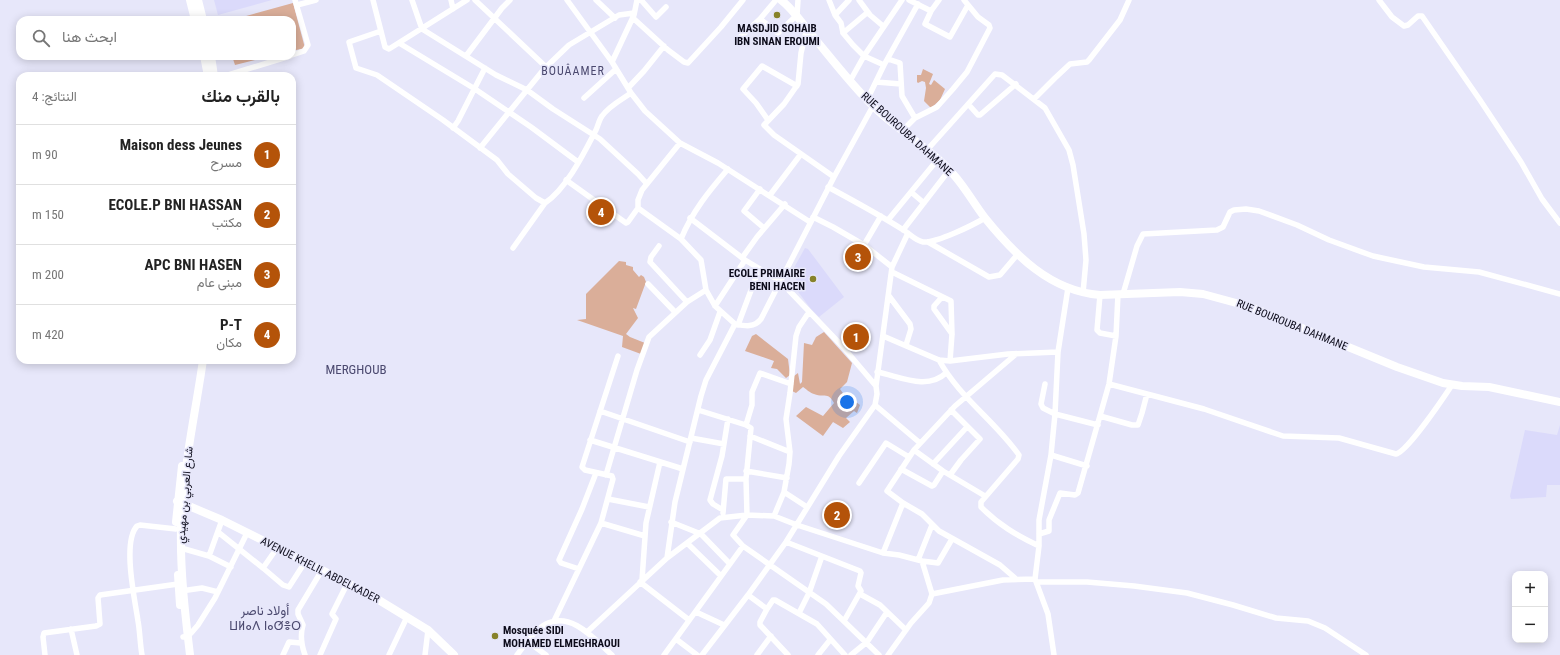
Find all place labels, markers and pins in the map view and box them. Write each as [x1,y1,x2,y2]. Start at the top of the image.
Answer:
marker: MASDJID SOHAIB IBN SINAN EROUMI [772,10,782,20]
place label: MASDJID SOHAIB IBN SINAN EROUMI [734,22,820,48]
pin: 4 [588,197,614,227]
pin: 3 [845,242,871,272]
place label: ECOLE PRIMAIRE BENI HACEN [729,267,806,293]
marker: ECOLE PRIMAIRE BENI HACEN [808,274,818,284]
pin: 1 [843,322,869,352]
pin: 2 [824,500,850,530]
place label: Mosquée SIDI MOHAMED ELMEGHRAOUI [503,624,620,650]
marker: Mosquée SIDI MOHAMED ELMEGHRAOUI [490,631,500,641]

